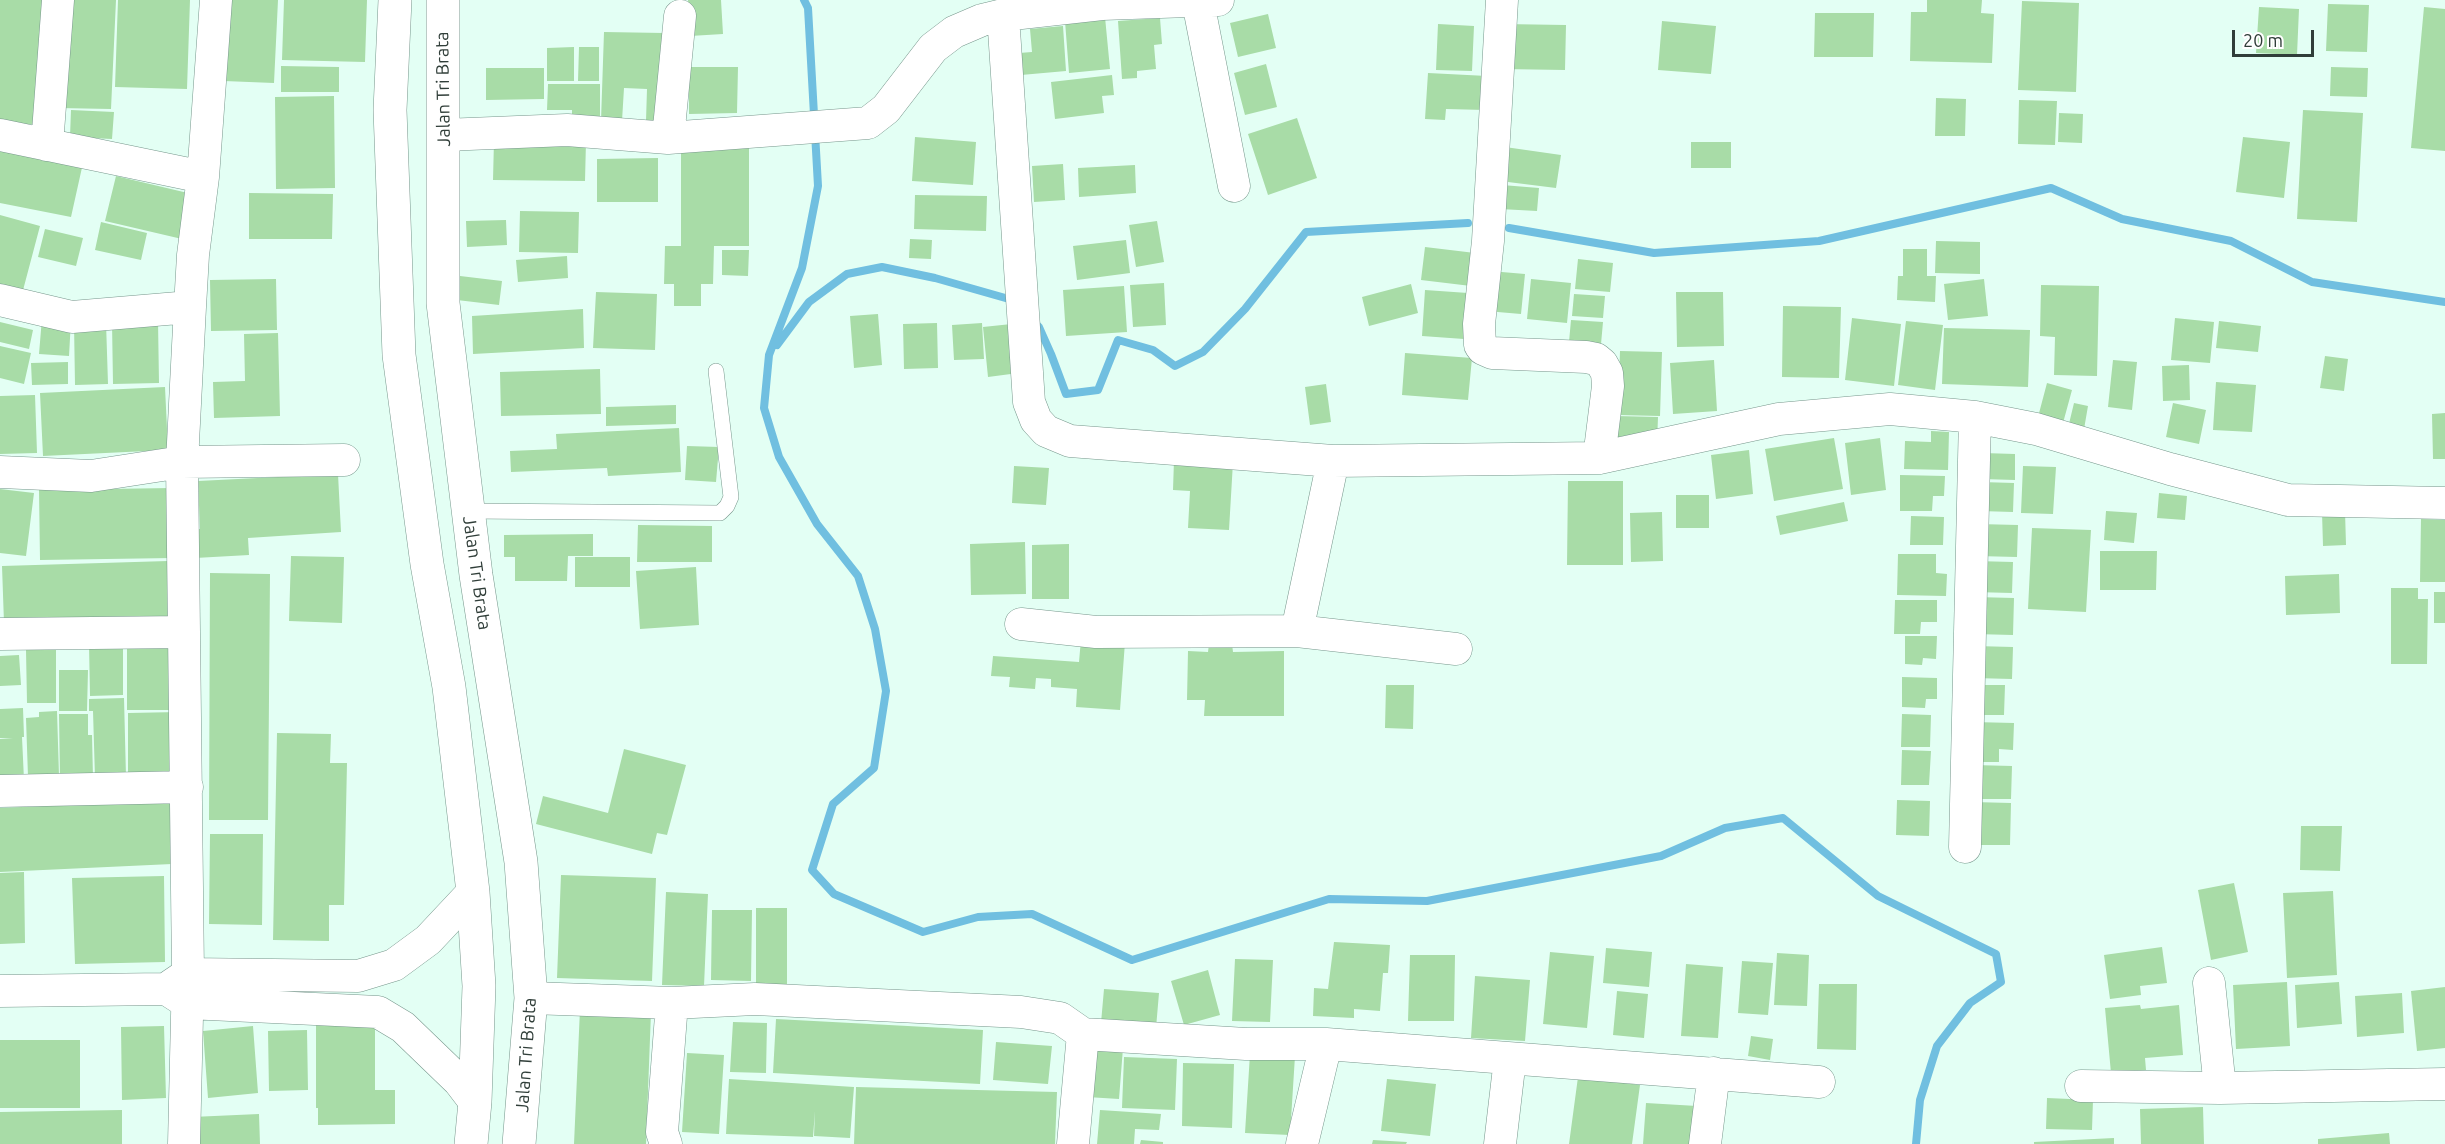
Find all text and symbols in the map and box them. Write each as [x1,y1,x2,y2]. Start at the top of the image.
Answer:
scale bar [2235,18,2318,56]
text: 20 m [2243,30,2283,50]
street label: Jalan Tri Brata [431,31,455,147]
street label: Jalan Tri Brata [458,515,496,631]
street label: Jalan Tri Brata [511,997,541,1113]

